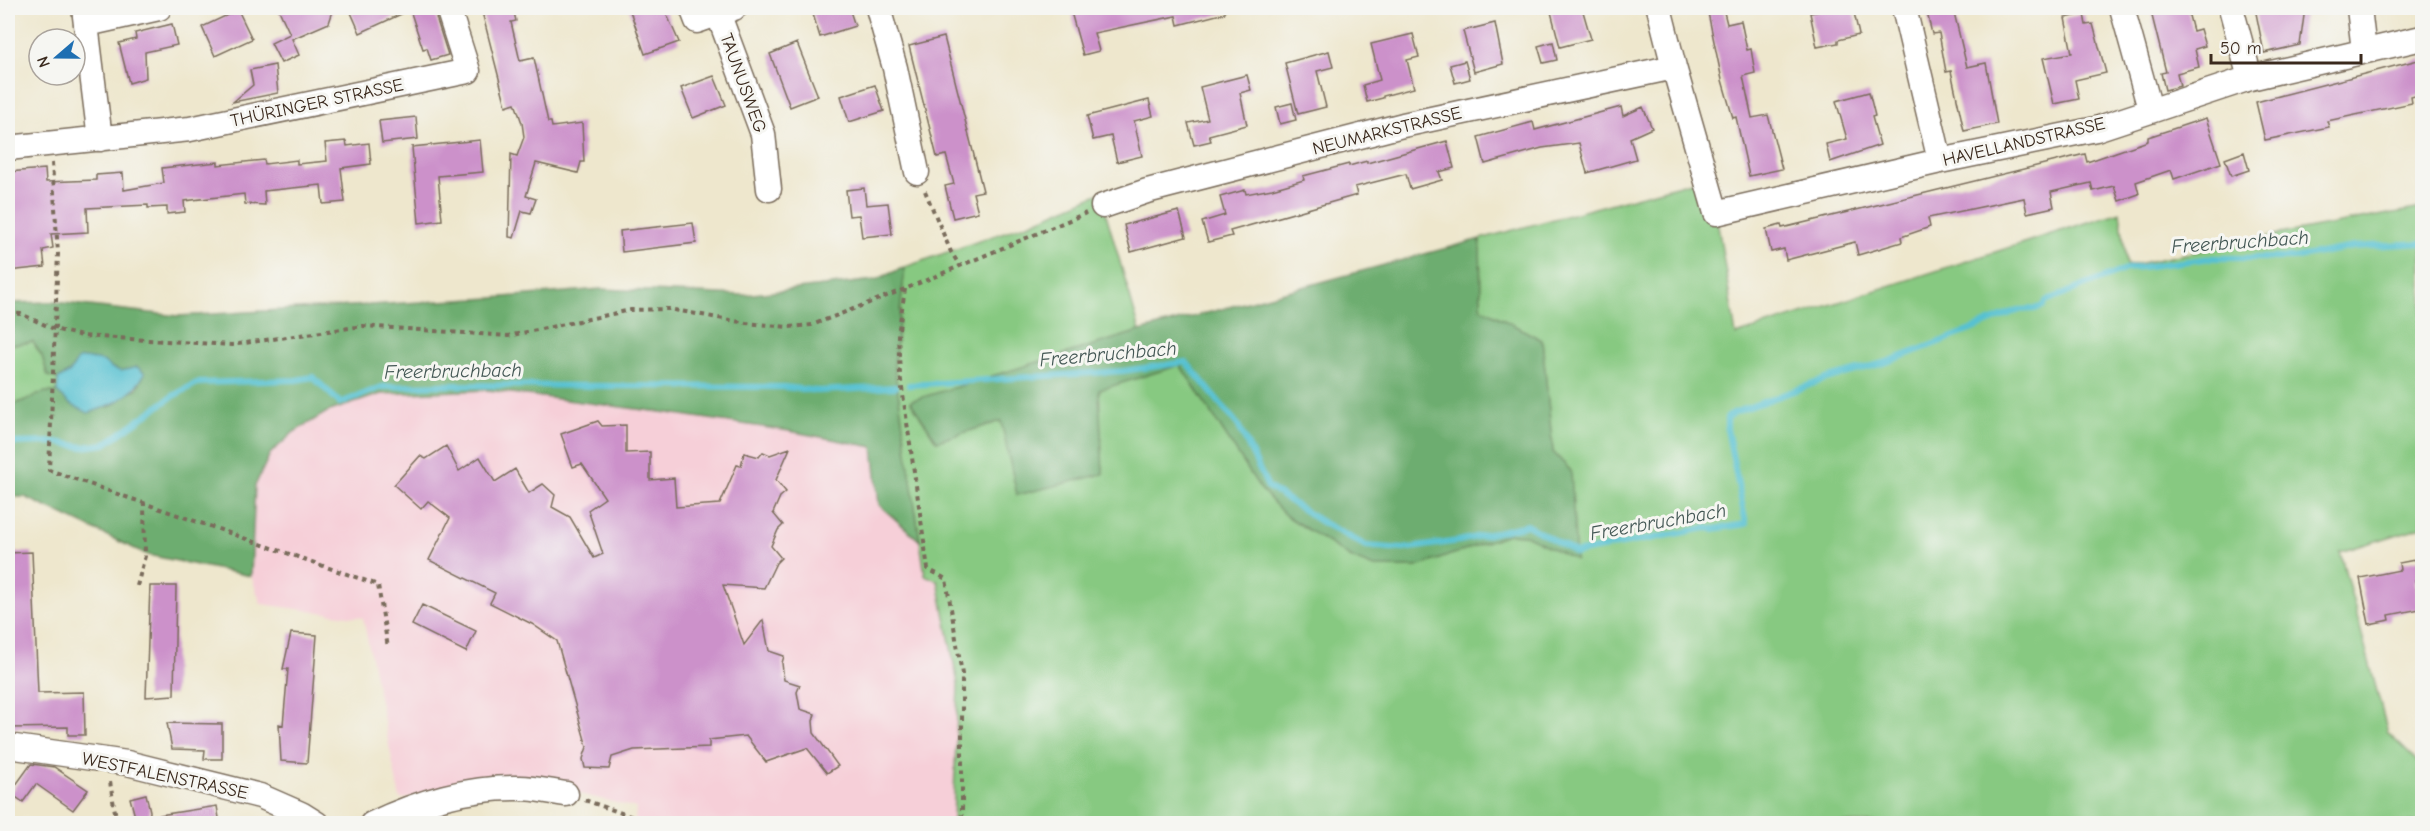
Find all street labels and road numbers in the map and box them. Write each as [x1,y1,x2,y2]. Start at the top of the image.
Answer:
street label: TAUNUSWEG [715,30,771,136]
street label: THÜRINGER STRASSE [229,74,406,132]
street label: NEUMARKSTRASSE [1310,102,1464,160]
street label: HAVELLANDSTRASSE [1941,113,2107,171]
street label: WESTFALENSTRASSE [80,748,250,804]

